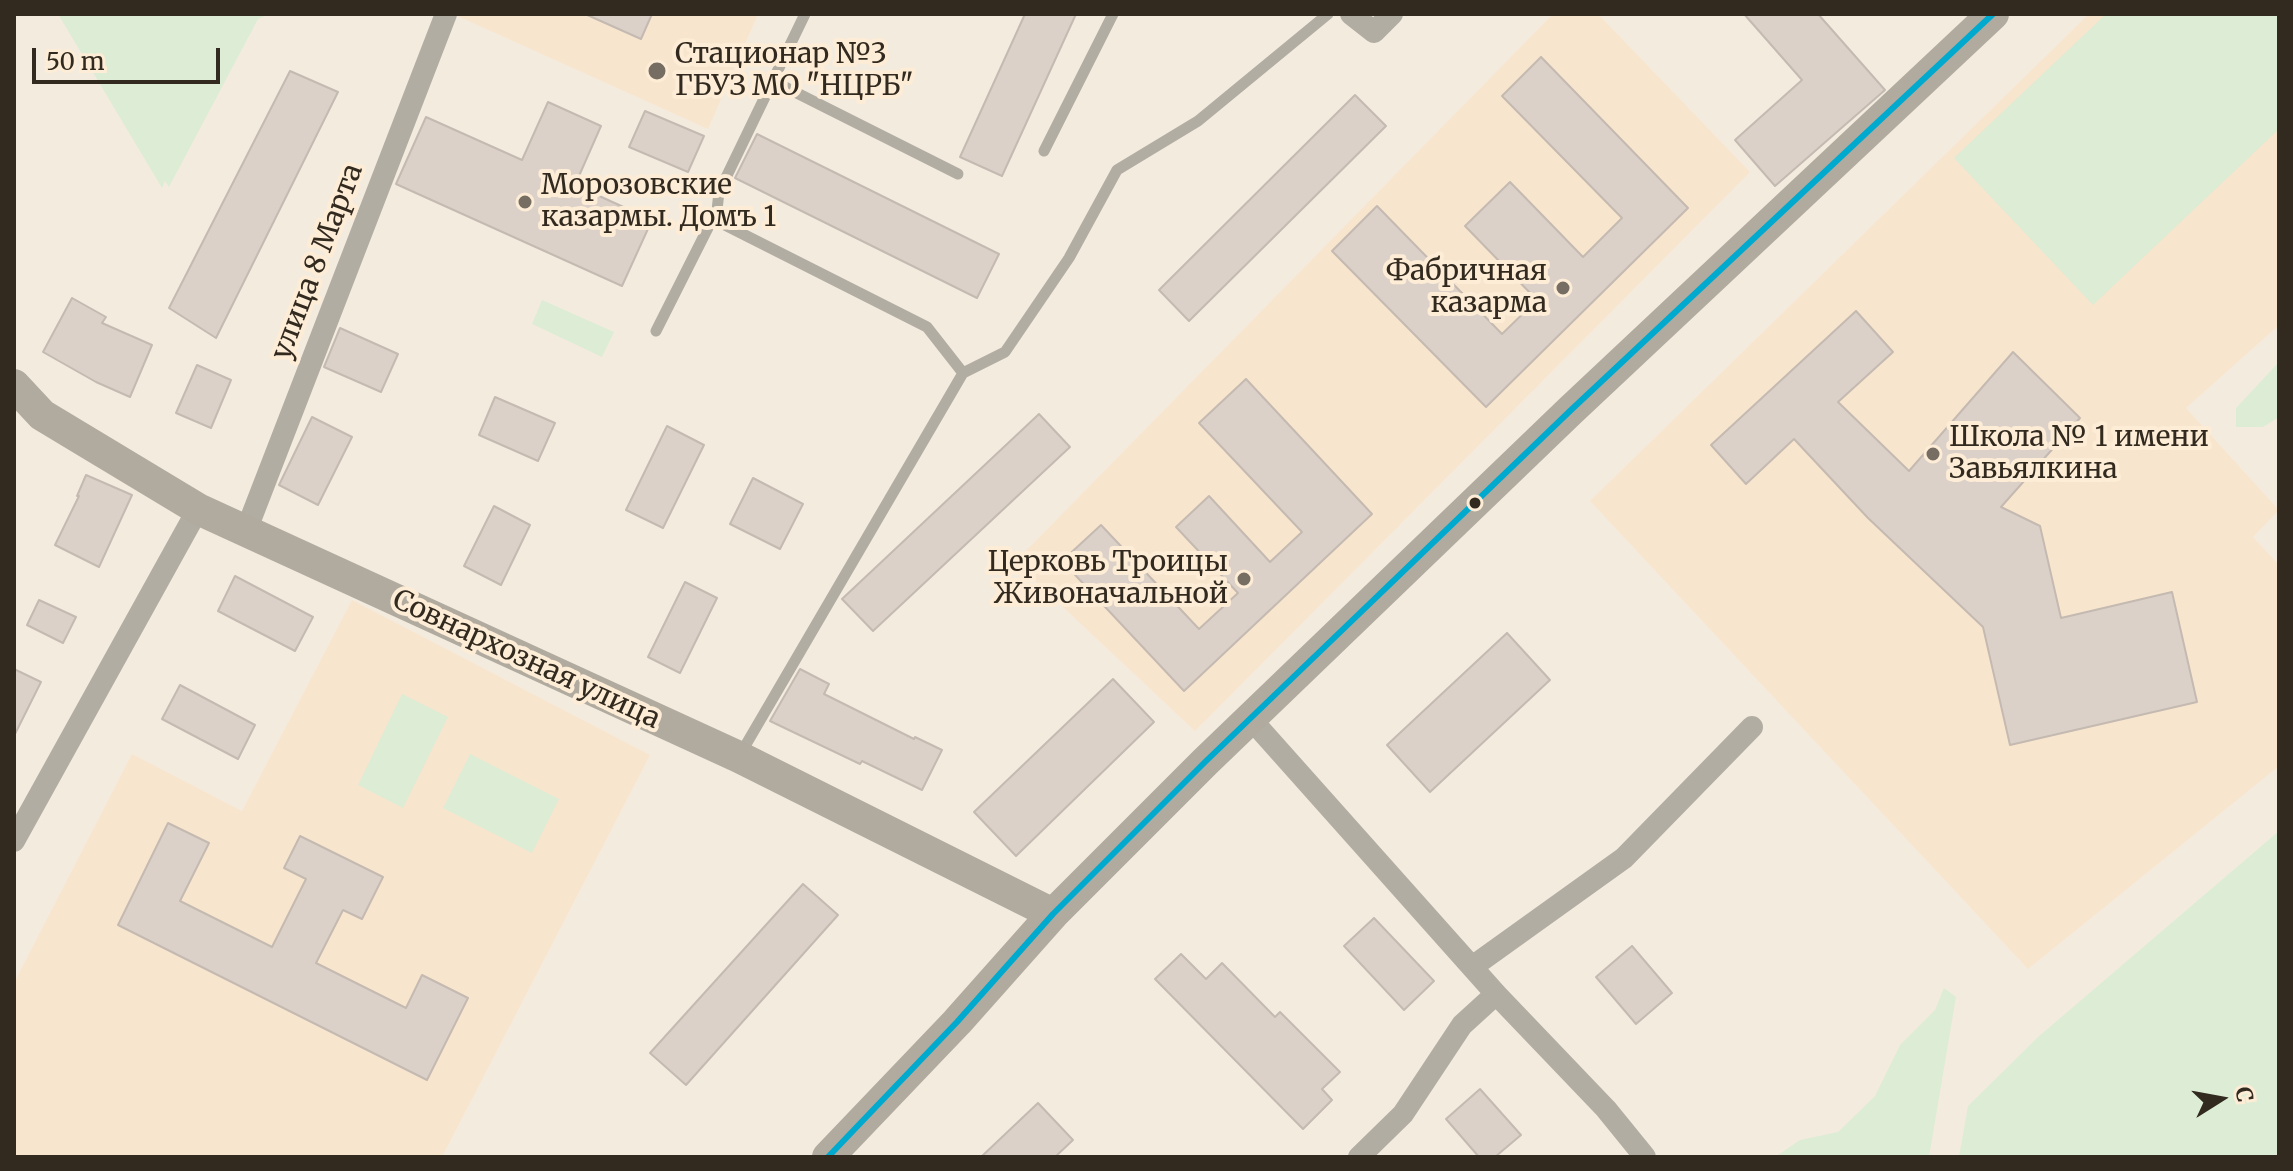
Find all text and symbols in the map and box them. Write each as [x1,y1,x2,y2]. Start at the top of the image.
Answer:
scale bar [36,32,224,82]
place label: Стационар №3 ГБУЗ МО "НЦРБ" [675,38,914,104]
text: 50 m [46,46,105,77]
marker: Стационар №3 ГБУЗ МО "НЦРБ" [646,60,668,82]
street label: улица 8 Марта [265,159,371,365]
place label: Морозовские казармы. Домъ 1 [541,169,776,235]
marker: Морозовские казармы. Домъ 1 [516,193,534,211]
place label: Фабричная казарма [1386,255,1547,321]
marker: Фабричная казарма [1554,279,1572,297]
place label: Школа № 1 имени Завьялкина [1949,421,2209,487]
marker: Школа № 1 имени Завьялкина [1924,445,1942,463]
unlabelled marker [1467,495,1483,511]
place label: Церковь Троицы Живоначальной [987,546,1228,612]
marker: Церковь Троицы Живоначальной [1235,570,1253,588]
street label: Совнархозная улица [387,583,665,737]
north arrow [2181,1059,2261,1139]
text: С [2229,1085,2260,1104]

